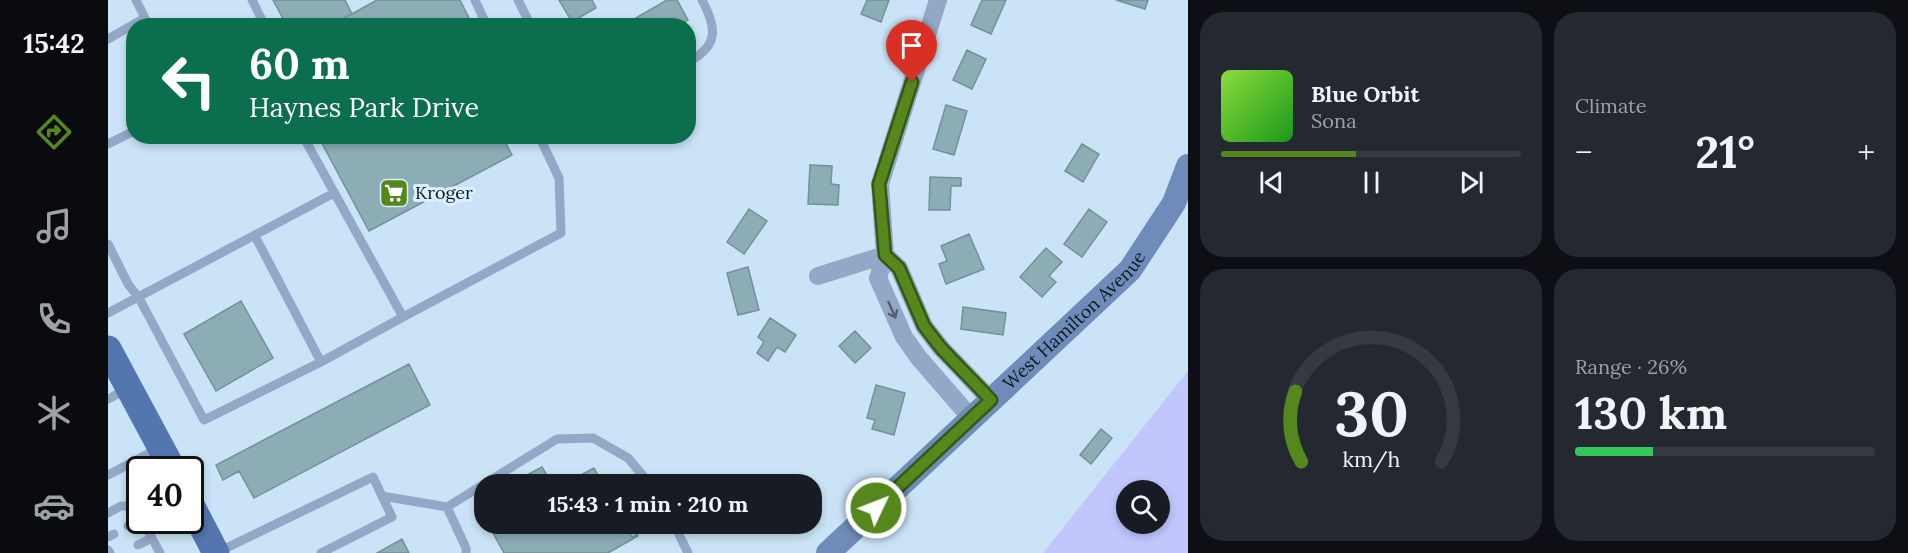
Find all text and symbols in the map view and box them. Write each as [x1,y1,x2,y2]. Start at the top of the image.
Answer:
pin [886,20,937,82]
text: 15:42 [23,26,85,60]
icon: arrive [895,29,928,62]
text: 60 m [249,37,350,91]
icon: left [150,42,228,120]
text: Blue Orbit [1311,80,1419,108]
text: Haynes Park Drive [249,90,479,124]
text: Climate [1575,93,1647,118]
text: Sona [1311,108,1357,133]
icon: directions [33,111,75,153]
text: 21° [1695,123,1755,180]
text: − [1575,131,1593,173]
text: + [1857,131,1875,173]
icon: previous [1255,166,1288,199]
icon: pause [1355,166,1388,199]
icon: next [1455,166,1488,199]
supermarket icon: Kroger [378,177,410,209]
place label: Kroger [415,181,473,204]
icon: music [33,205,75,247]
street label: West Hamilton Avenue [998,246,1151,394]
icon: phone [33,298,75,340]
one-way arrow [887,300,898,318]
text: Range · 26% [1575,354,1687,379]
text: 30 [1334,373,1408,453]
text: 130 km [1575,384,1727,441]
icon: climate [33,392,75,434]
text: km/h [1342,445,1400,473]
speed limit sign: 40 [126,456,204,534]
position arrow [844,476,908,540]
map controls [1116,480,1170,534]
button: search [1116,480,1170,534]
icon: car [33,485,75,527]
text: 15:43 · 1 min · 210 m [548,490,748,518]

